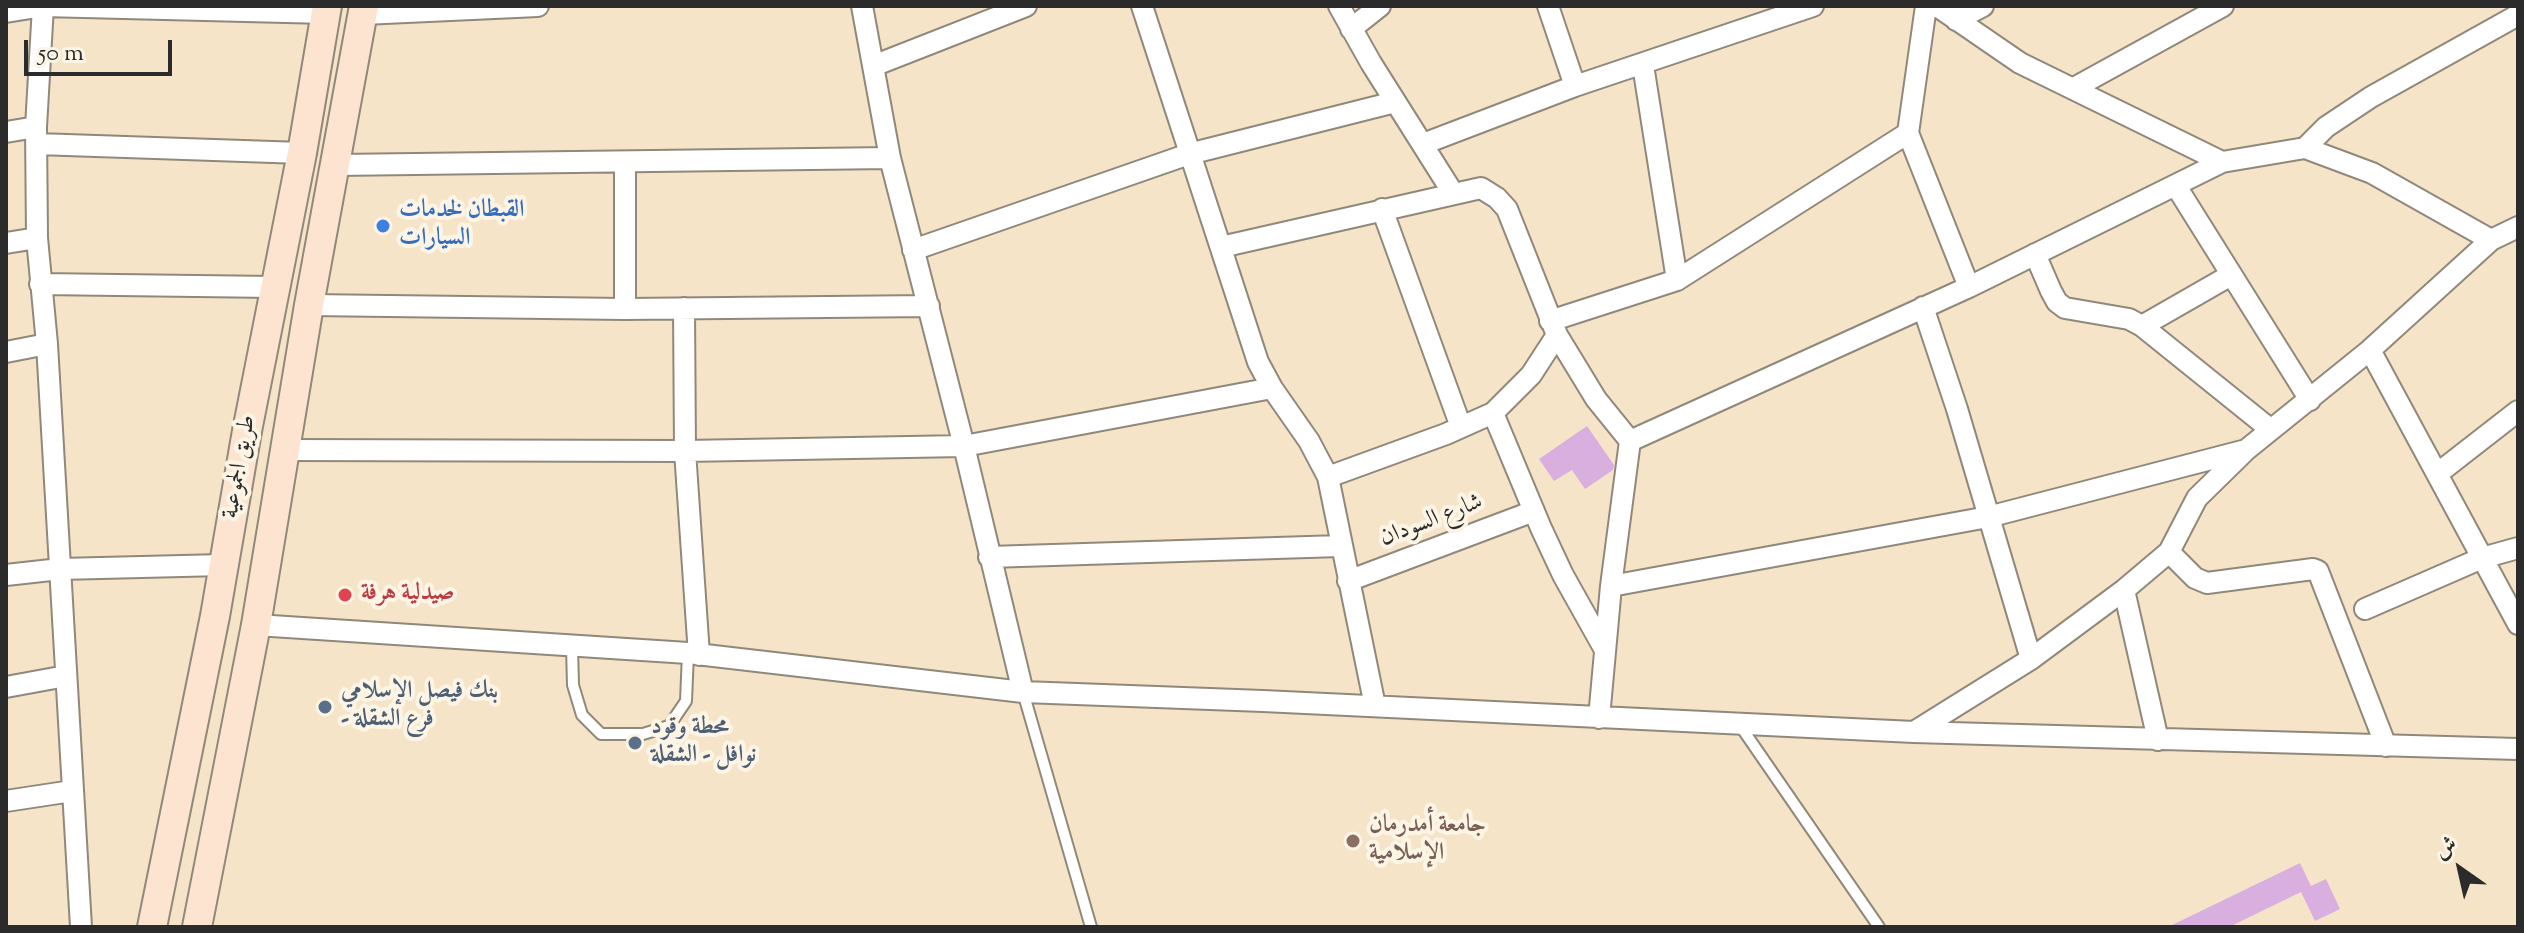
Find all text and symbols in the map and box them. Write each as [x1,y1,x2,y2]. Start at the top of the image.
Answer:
scale bar [28,24,176,74]
text: 50 m [38,37,84,71]
place label: القبطان لخدمات السيارات [399,198,524,254]
marker: القبطان لخدمات السيارات [374,217,392,235]
street label: طريق الجموعية [218,413,264,521]
street label: شارع السودان [1377,489,1487,555]
place label: صيدلية هرفة [361,581,454,609]
marker: صيدلية هرفة [336,586,354,604]
place label: بنك فيصل الإسلامي - فرع الشقلة [341,679,498,735]
marker: بنك فيصل الإسلامي - فرع الشقلة [316,698,334,716]
place label: محطة وقود نوافل - الشقلة [651,715,756,771]
marker: محطة وقود نوافل - الشقلة [626,734,644,752]
place label: جامعة أمدرمان الإسلامية [1369,813,1486,869]
north arrow [2420,829,2500,909]
text: ش [2429,830,2465,868]
marker: جامعة أمدرمان الإسلامية [1344,832,1362,850]

